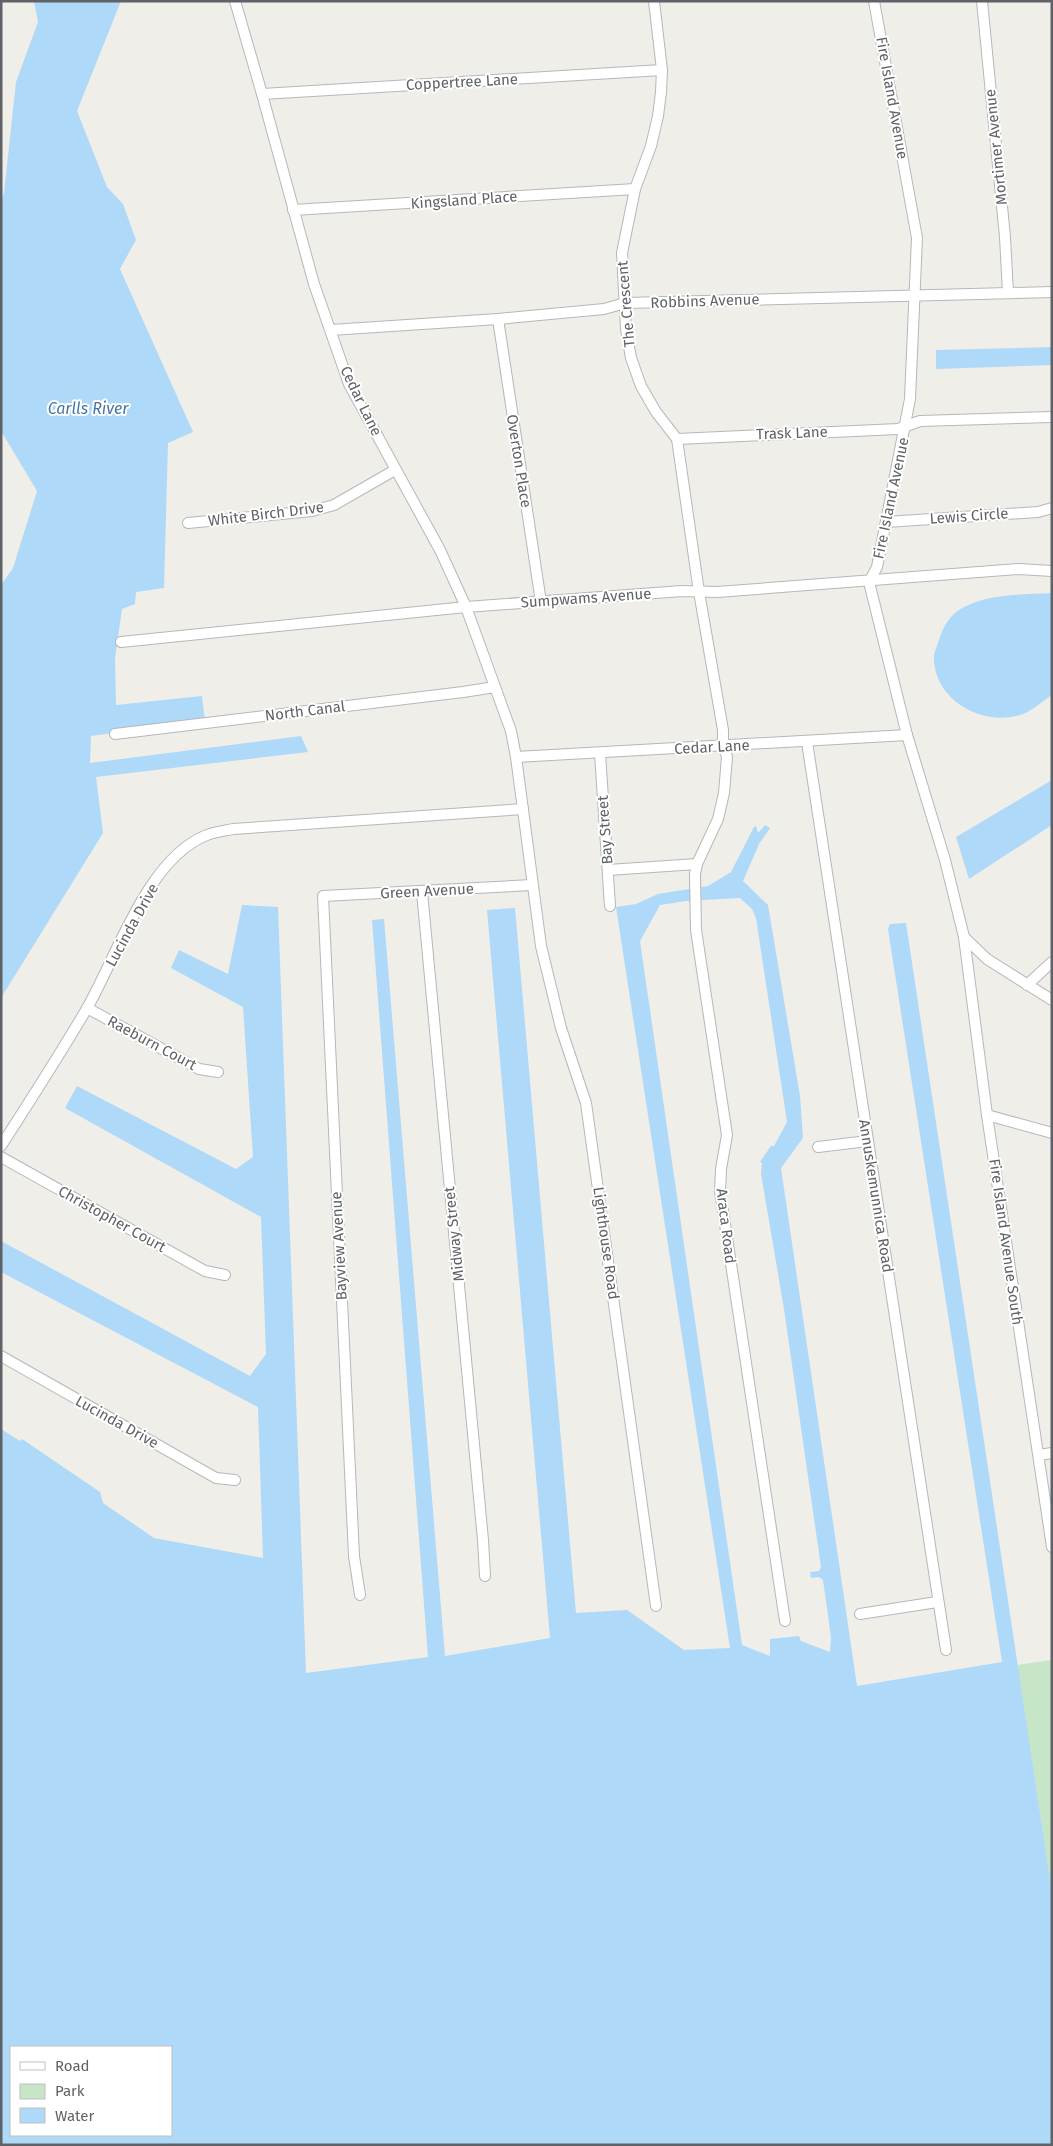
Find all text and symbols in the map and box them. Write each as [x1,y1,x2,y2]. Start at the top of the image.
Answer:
street label: Fire Island Avenue [872,35,912,161]
street label: Coppertree Lane [406,70,518,94]
street label: Mortimer Avenue [981,88,1011,206]
street label: Kingsland Place [410,187,518,213]
street label: The Crescent [613,259,639,348]
street label: Robbins Avenue [650,290,760,312]
street label: Cedar Lane [336,363,386,439]
water label: Carlls River [48,399,129,418]
street label: Overton Place [503,413,535,509]
street label: Trask Lane [756,423,828,443]
street label: Fire Island Avenue [869,435,913,561]
street label: White Birch Drive [207,498,325,530]
street label: Lewis Circle [929,504,1009,528]
street label: Sumpwams Avenue [520,584,652,612]
street label: North Canal [264,697,347,725]
street label: Cedar Lane [674,736,750,758]
street label: Bay Street [594,794,616,865]
street label: Lucinda Drive [102,880,162,970]
street label: Green Avenue [380,880,474,902]
street label: Raeburn Court [104,1012,200,1074]
street label: Annuskemunnica Road [855,1118,897,1274]
street label: Fire Island Avenue South [985,1158,1027,1326]
street label: Christopher Court [55,1182,170,1256]
street label: Midway Street [440,1185,468,1282]
street label: Lighthouse Road [589,1185,623,1301]
street label: Araca Road [712,1187,740,1265]
street label: Bayview Avenue [327,1191,351,1301]
street label: Lucinda Drive [72,1392,162,1452]
legend [10,2046,172,2136]
text: Road [55,2057,90,2075]
text: Park [55,2082,85,2100]
text: Water [55,2107,94,2125]

